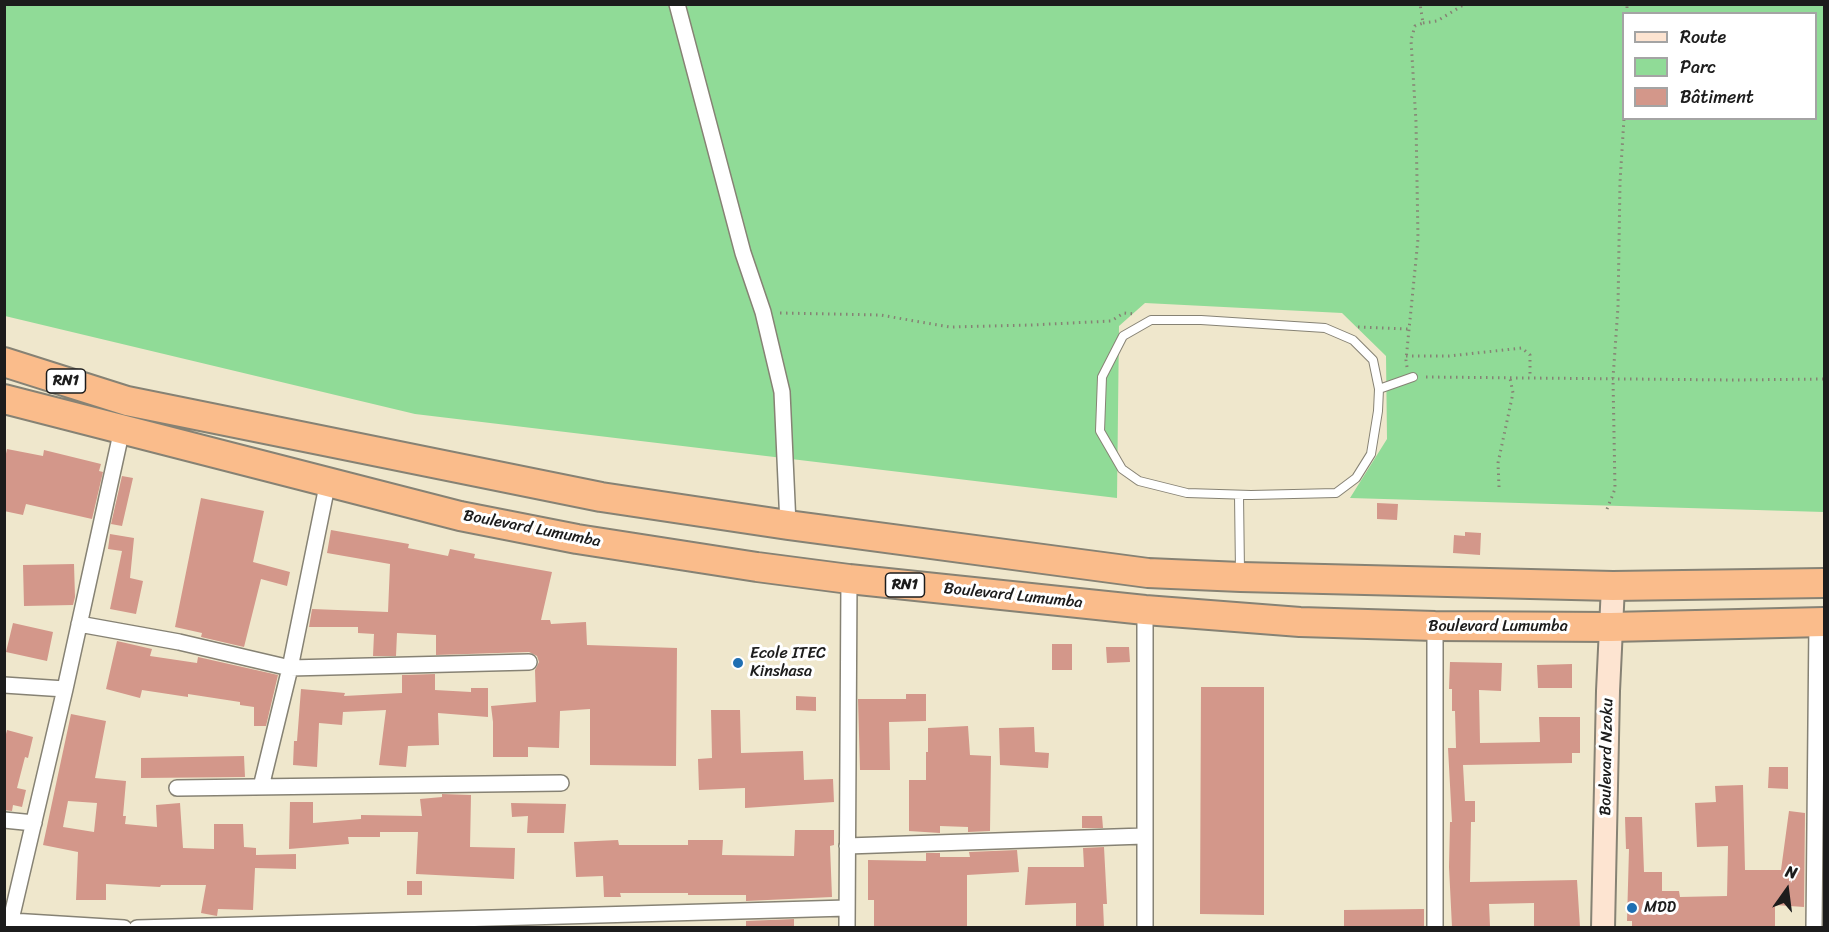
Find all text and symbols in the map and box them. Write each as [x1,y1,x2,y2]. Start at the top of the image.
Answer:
legend [1622,12,1817,120]
text: Route [1680,21,1726,53]
text: Parc [1680,51,1716,83]
text: Bâtiment [1680,81,1754,113]
road number: RN1 [46,369,86,393]
street label: Boulevard Lumumba [462,506,602,552]
road number: RN1 [886,573,924,597]
street label: Boulevard Lumumba [943,579,1083,613]
street label: Boulevard Lumumba [1428,617,1568,637]
place label: Ecole ITEC Kinshasa [750,644,826,682]
marker: Ecole ITEC Kinshasa [731,656,745,670]
street label: Boulevard Nzoku [1596,698,1618,816]
text: N [1783,857,1800,887]
north arrow [1757,860,1817,920]
place label: MDD [1644,898,1676,918]
marker: MDD [1625,901,1639,915]

